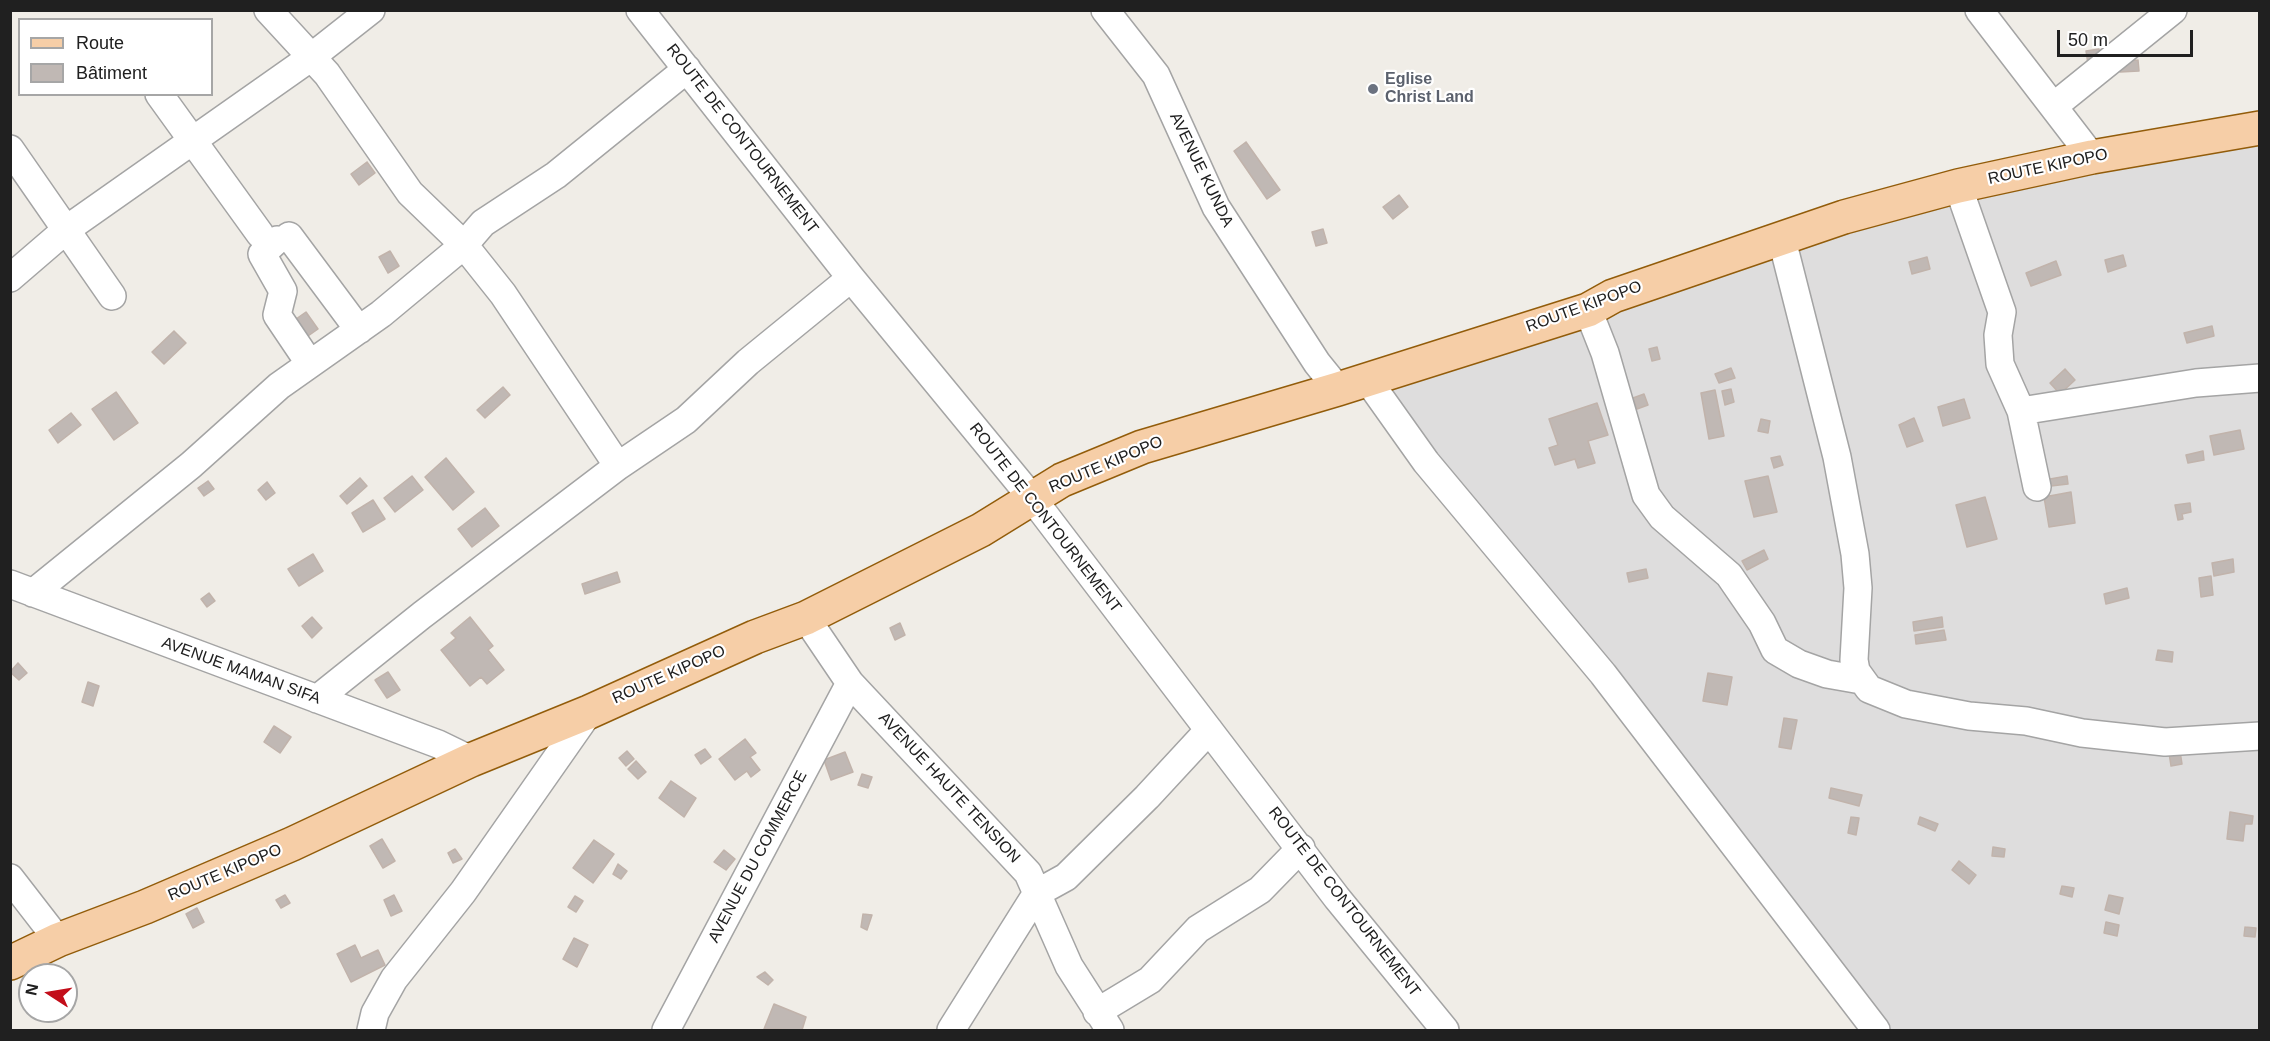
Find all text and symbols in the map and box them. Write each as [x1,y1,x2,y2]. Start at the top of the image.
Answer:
legend [18,18,213,96]
scale bar [2060,18,2196,56]
text: 50 m [2068,30,2108,50]
text: Route [76,33,124,53]
street label: ROUTE DE CONTOURNEMENT [662,40,822,238]
text: Bâtiment [76,63,147,83]
place label: Eglise Christ Land [1385,70,1474,108]
marker: Eglise Christ Land [1366,82,1380,96]
street label: AVENUE KUNDA [1165,110,1237,230]
street label: ROUTE KIPOPO [1986,145,2110,189]
street label: ROUTE KIPOPO [1523,277,1645,337]
street label: ROUTE DE CONTOURNEMENT [965,419,1125,617]
street label: ROUTE KIPOPO [1046,432,1166,498]
street label: AVENUE MAMAN SIFA [159,633,323,709]
street label: ROUTE KIPOPO [609,641,729,709]
street label: AVENUE HAUTE TENSION [874,709,1024,867]
street label: AVENUE DU COMMERCE [705,768,811,946]
street label: ROUTE DE CONTOURNEMENT [1264,803,1424,1001]
street label: ROUTE KIPOPO [165,840,285,906]
north arrow [18,963,78,1023]
text: N [22,982,41,997]

